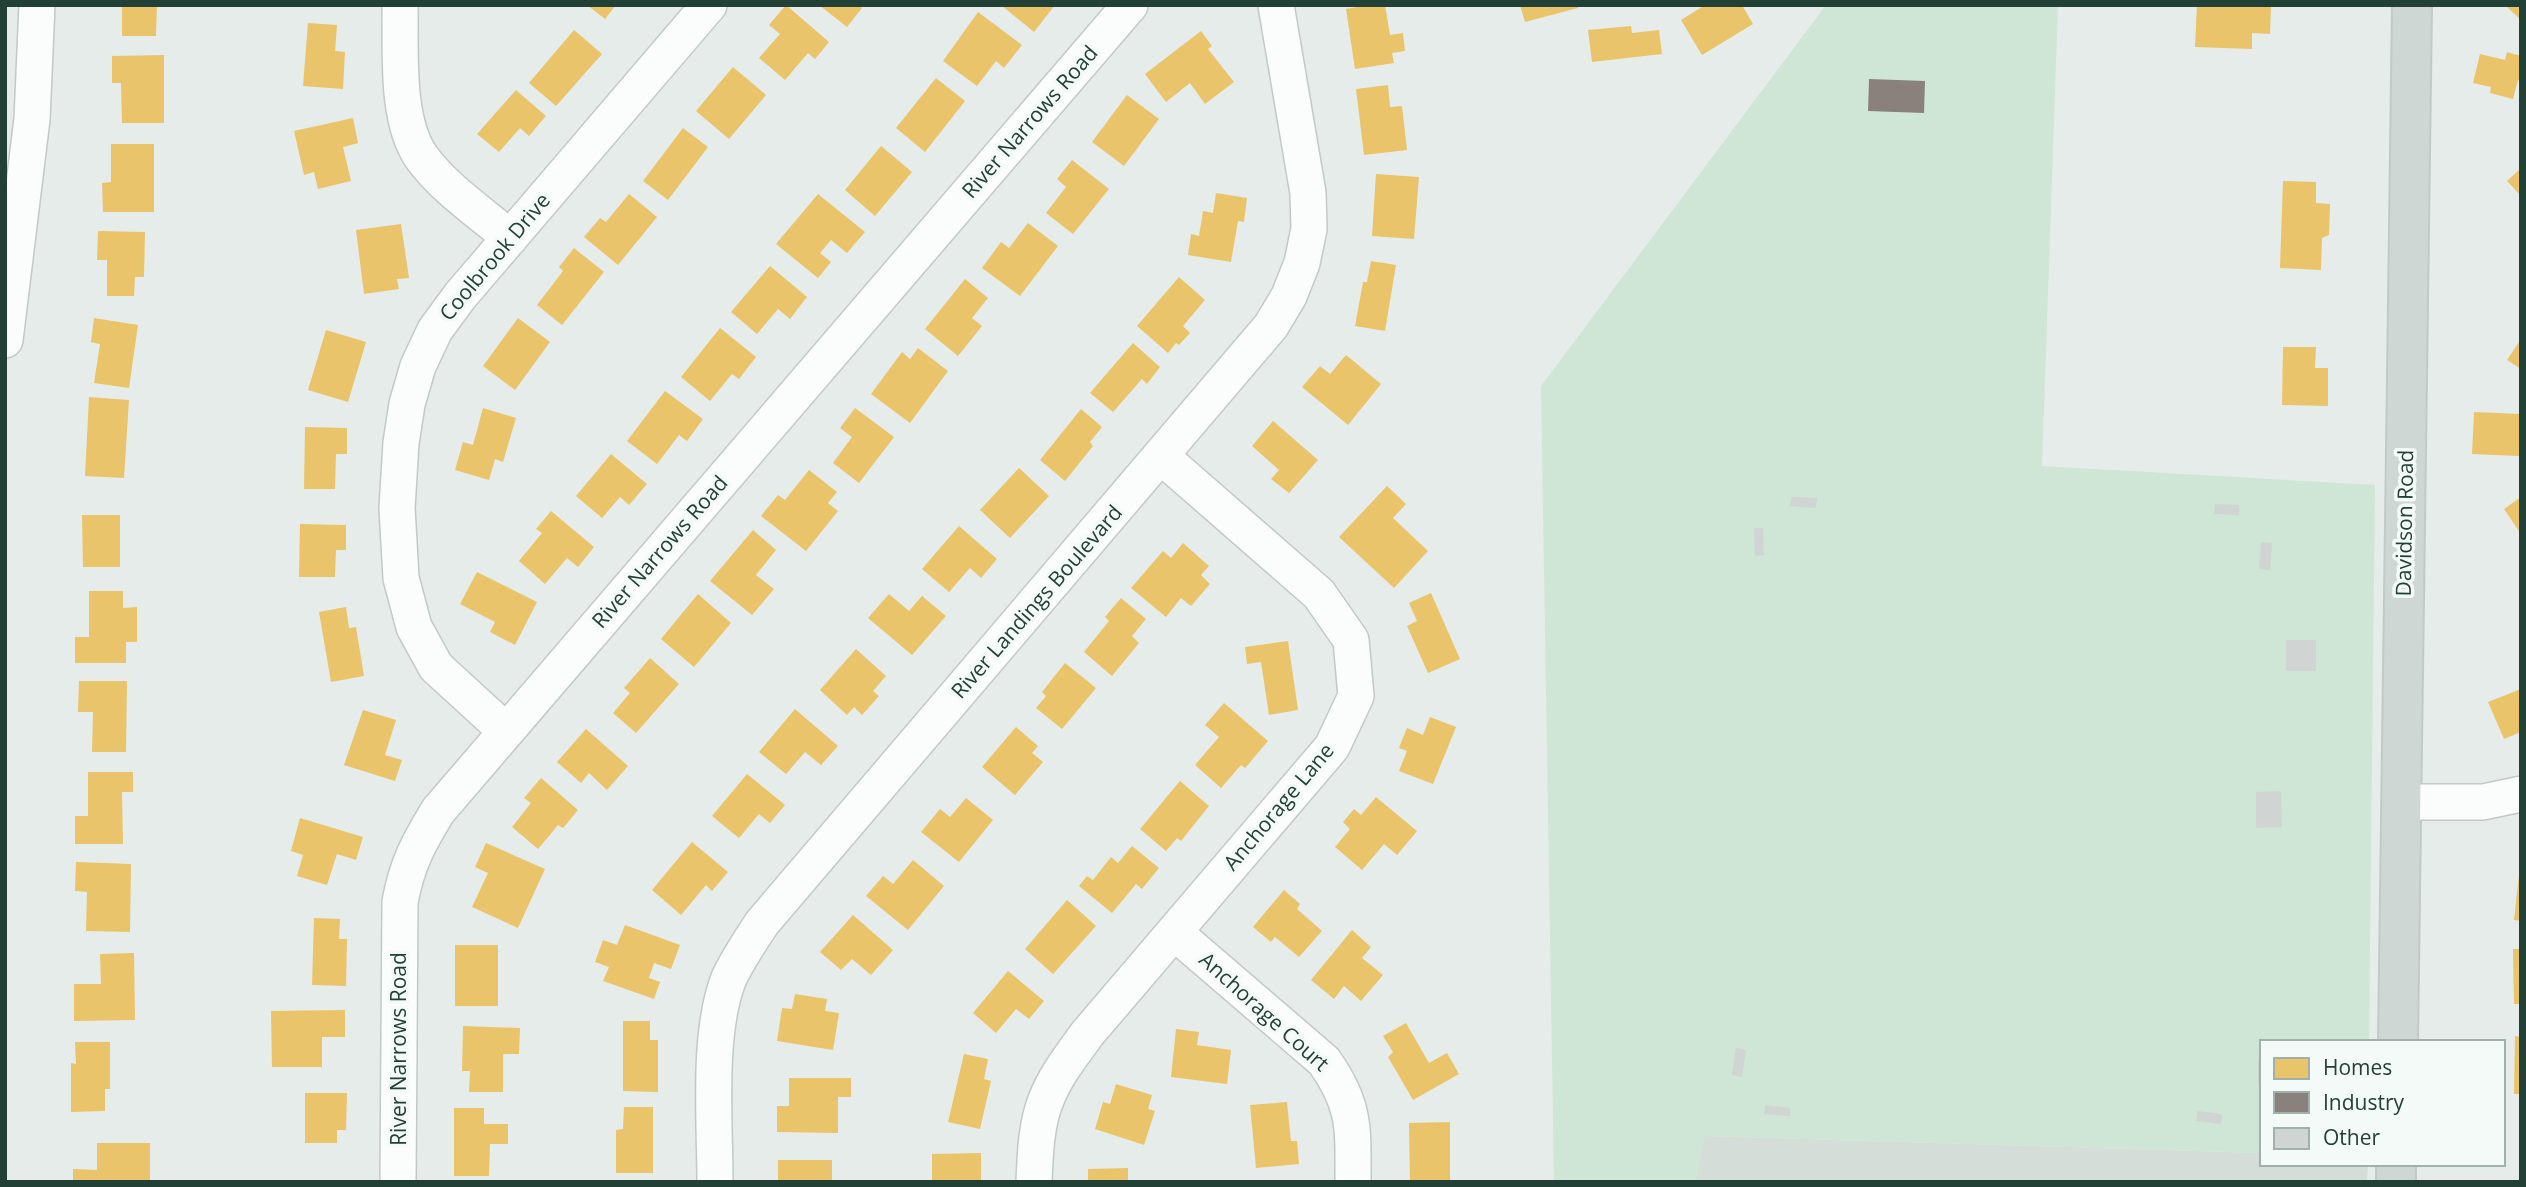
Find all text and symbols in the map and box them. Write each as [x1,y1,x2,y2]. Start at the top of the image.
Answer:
street label: River Narrows Road [955,39,1103,204]
street label: Coolbrook Drive [433,187,556,326]
street label: Davidson Road [2389,449,2419,597]
street label: River Narrows Road [585,469,733,634]
street label: River Landings Boulevard [944,499,1128,704]
street label: Anchorage Lane [1217,737,1340,876]
street label: Anchorage Court [1194,946,1336,1077]
street label: River Narrows Road [384,952,412,1146]
legend [2260,1040,2505,1166]
text: Homes [2323,1053,2392,1081]
text: Industry [2323,1088,2405,1116]
text: Other [2323,1123,2380,1151]

